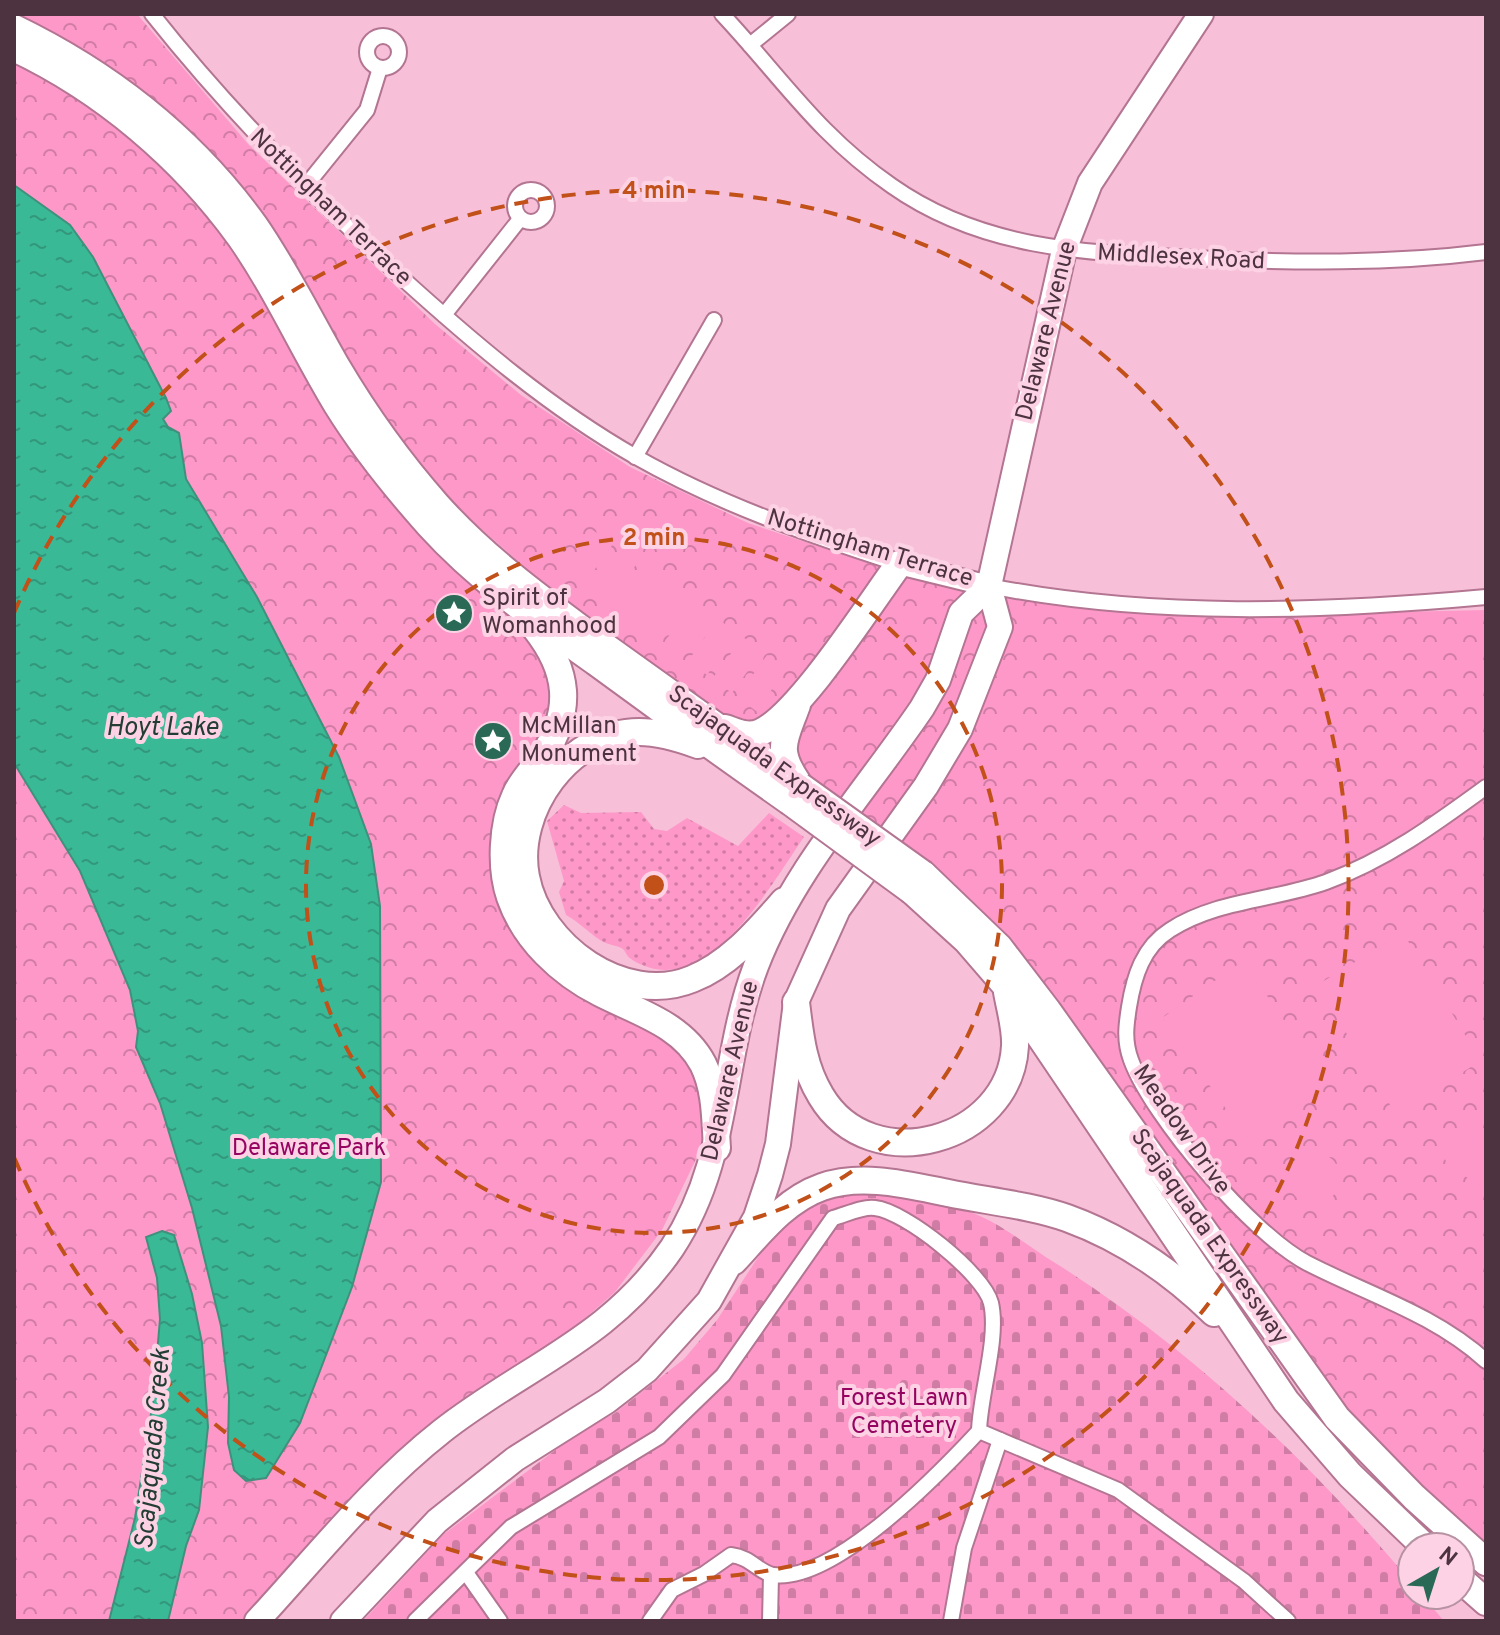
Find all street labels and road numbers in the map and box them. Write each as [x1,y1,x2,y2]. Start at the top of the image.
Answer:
street label: Nottingham Terrace [243,123,417,293]
street label: Delaware Avenue [1010,238,1084,424]
street label: Middlesex Road [1096,239,1266,277]
street label: Nottingham Terrace [763,503,977,595]
street label: Scajaquada Expressway [661,680,887,854]
street label: Delaware Avenue [696,978,766,1164]
street label: Meadow Drive [1125,1059,1237,1201]
street label: Scajaquada Expressway [1123,1123,1295,1351]

